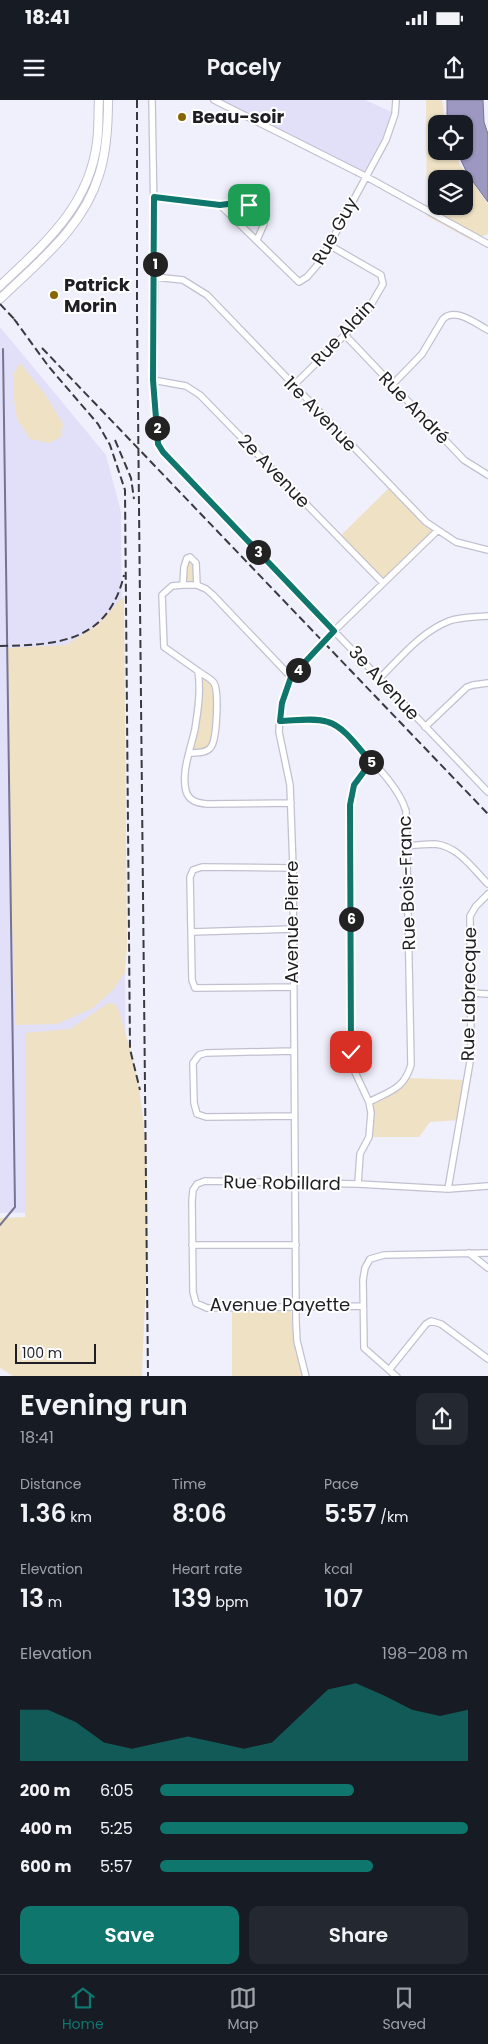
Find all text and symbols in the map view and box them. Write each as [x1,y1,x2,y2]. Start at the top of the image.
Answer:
text: 18:41 [25,4,70,31]
text: Pacely [207,52,281,83]
icon: menu [20,54,48,82]
icon: share [440,54,468,82]
place label: Beau-soir [192,104,285,129]
marker: Beau-soir [176,111,188,123]
map controls [428,115,473,215]
button: locate [428,115,473,160]
button: layers [428,170,473,215]
pin [228,184,270,226]
icon: arrive [235,191,263,219]
street label: Rue Guy [306,192,363,269]
pin: 1 [142,252,168,276]
text: 1 [153,254,158,274]
place label: Patrick Morin [64,272,131,318]
marker: Patrick Morin [48,289,60,301]
street label: Rue Alain [305,294,380,372]
street label: Rue André [373,366,455,449]
street label: 1re Avenue [278,370,363,457]
pin: 2 [144,416,170,440]
text: 2 [154,418,162,438]
street label: 2e Avenue [233,428,316,513]
pin: 3 [246,540,270,564]
text: 3 [254,542,263,562]
street label: 3e Avenue [343,640,426,726]
pin: 4 [286,658,310,682]
text: 4 [294,660,303,680]
pin: 5 [358,750,384,774]
text: 5 [367,752,376,772]
street label: Rue Bois-Franc [392,815,421,951]
street label: Avenue Pierre [279,861,304,984]
pin: 6 [338,906,364,932]
text: 6 [347,909,356,929]
street label: Rue Labrecque [455,927,482,1061]
pin [330,1031,372,1073]
icon: check [337,1038,365,1066]
street label: Rue Robillard [223,1169,341,1196]
street label: Avenue Payette [210,1292,350,1317]
scale bar [15,1342,96,1365]
text: 100 m [22,1343,62,1363]
text: Evening run [20,1386,188,1425]
button: share [416,1393,468,1445]
text: 18:41 [20,1426,54,1449]
text: Distance [20,1474,81,1494]
text: Time [172,1474,206,1494]
text: Pace [324,1474,359,1494]
text: 1.36 [20,1496,67,1531]
text: 8:06 [172,1496,227,1531]
text: 5:57 [324,1496,376,1531]
text: km [67,1507,92,1527]
text: /km [376,1507,409,1527]
text: Elevation [20,1559,83,1579]
text: Heart rate [172,1559,242,1579]
text: kcal [324,1559,353,1579]
text: 13 [20,1581,44,1616]
text: 139 [172,1581,212,1616]
text: 107 [324,1581,363,1616]
text: m [44,1592,62,1612]
text: bpm [212,1592,249,1612]
text: Elevation [20,1642,92,1665]
text: 198–208 m [382,1642,468,1665]
text: 200 m [20,1779,70,1802]
text: 6:05 [100,1779,134,1802]
text: 400 m [20,1817,72,1840]
text: 5:25 [100,1817,133,1840]
text: 600 m [20,1855,71,1878]
text: 5:57 [100,1855,132,1878]
button: Save [20,1906,239,1964]
button: Share [249,1906,468,1964]
tab: Home [62,1984,104,2035]
tab: Map [228,1984,259,2035]
tab: Saved [382,1984,426,2035]

